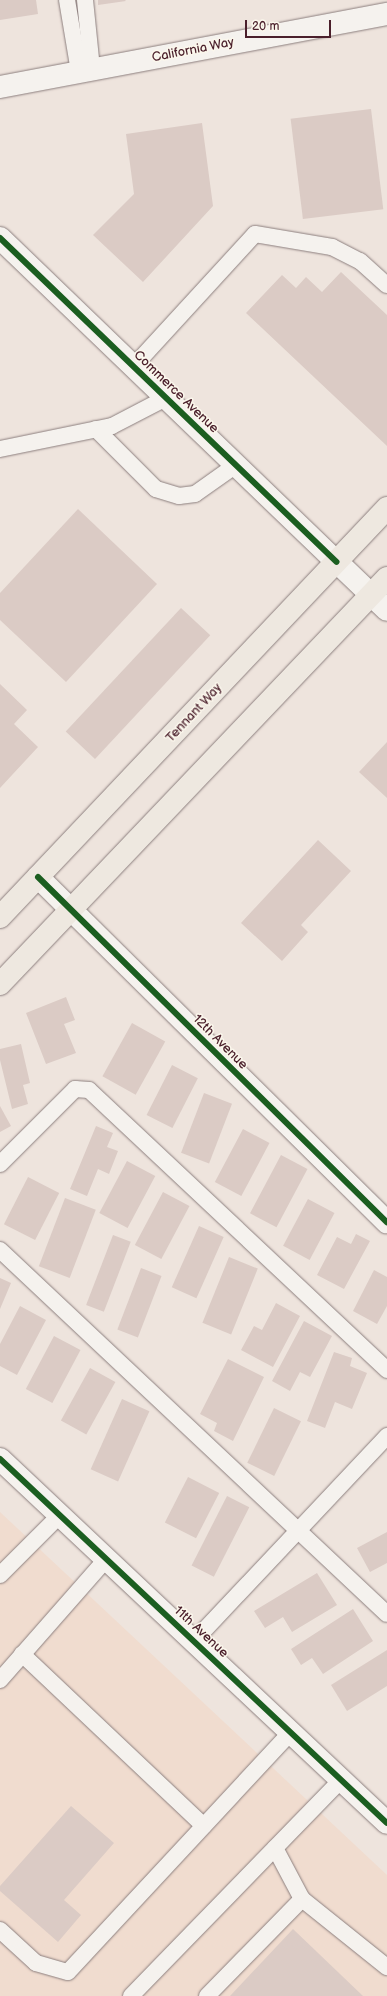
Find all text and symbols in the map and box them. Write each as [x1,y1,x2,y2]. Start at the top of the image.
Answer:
scale bar [247,12,333,38]
text: 20 m [252,19,279,34]
street label: California Way [150,34,236,66]
street label: Commerce Avenue [130,347,222,437]
street label: Tennant Way [163,680,225,746]
street label: 12th Avenue [189,1011,251,1073]
street label: 11th Avenue [171,1603,231,1661]

